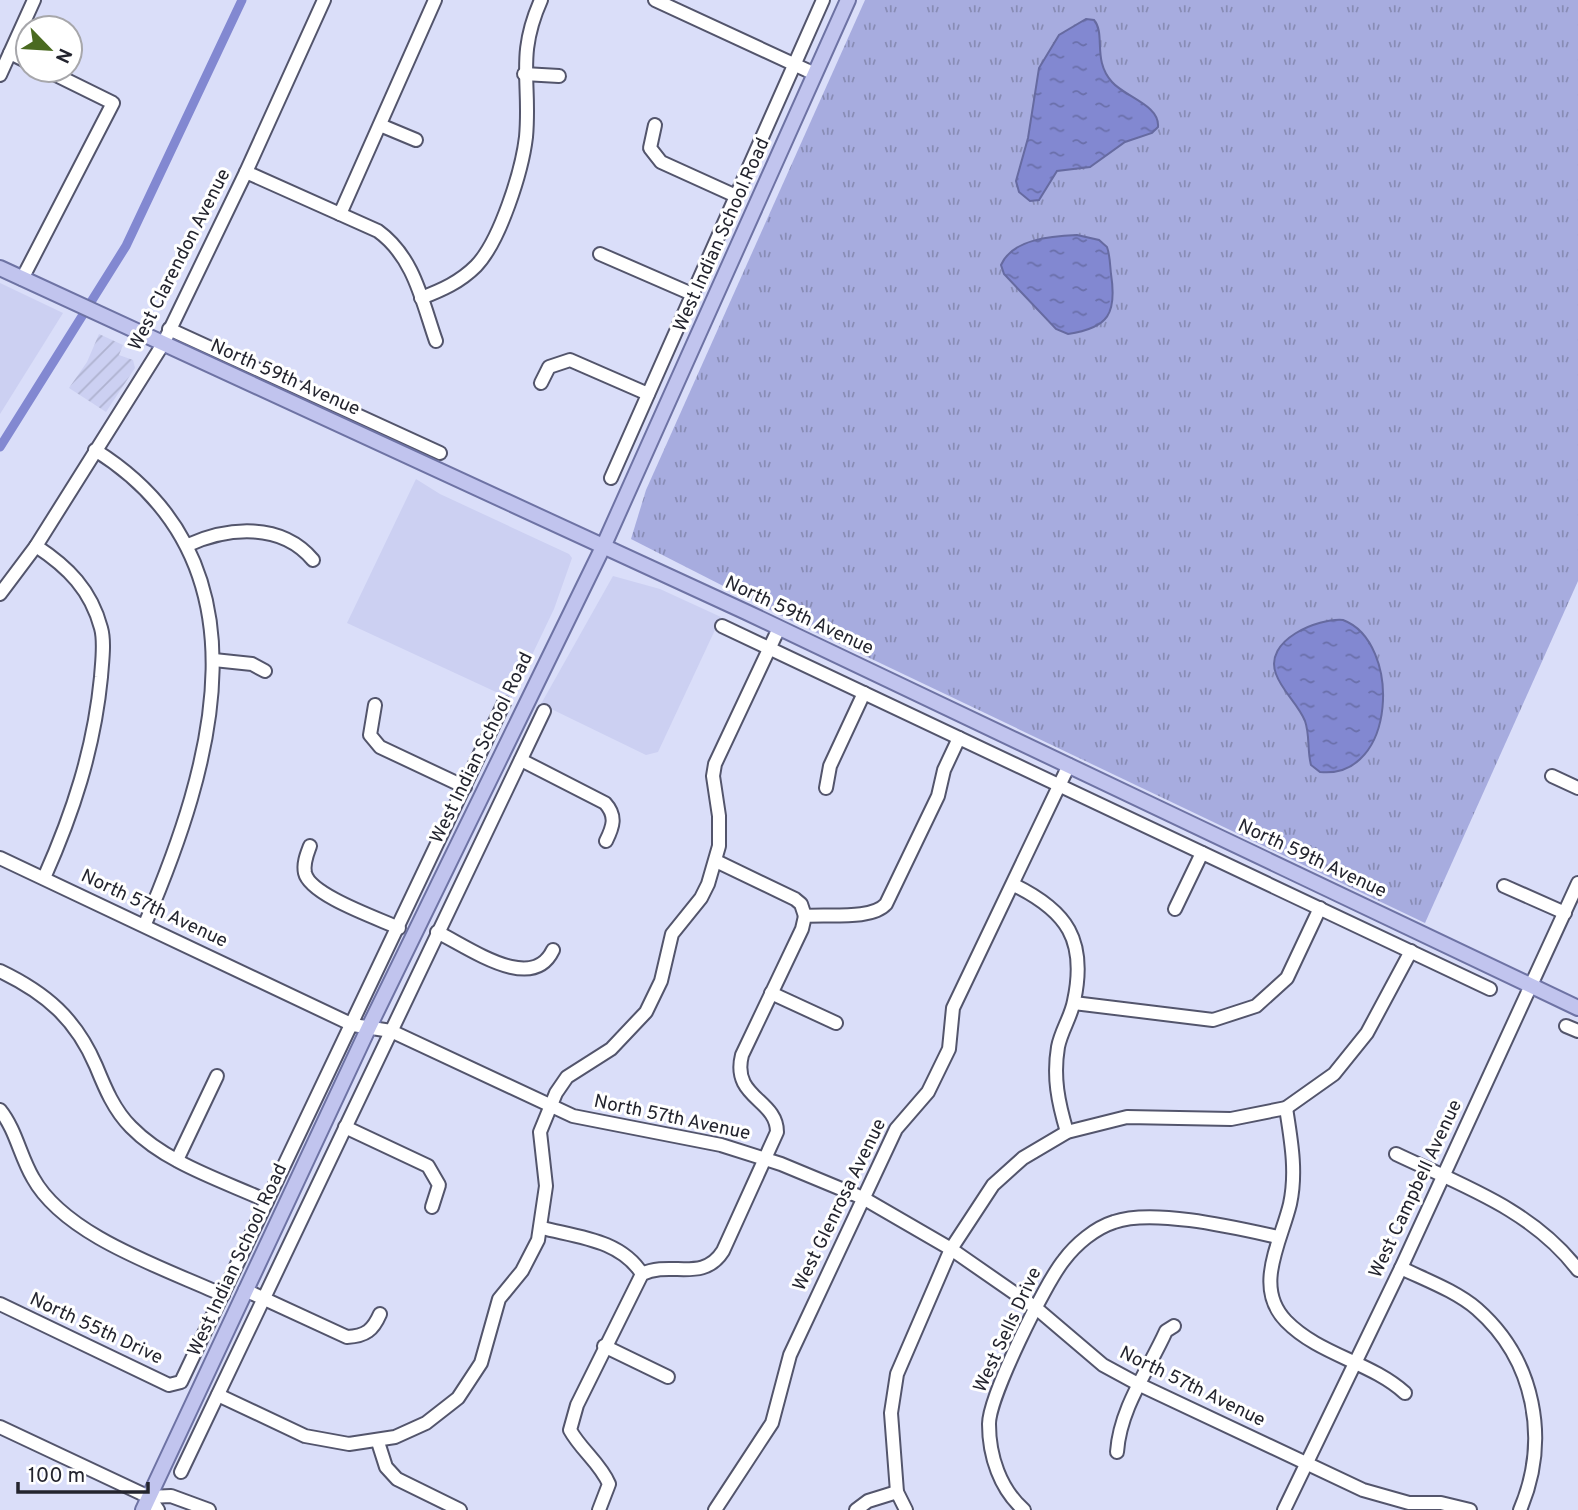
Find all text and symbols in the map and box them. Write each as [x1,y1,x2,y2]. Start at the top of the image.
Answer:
north arrow [14,14,84,84]
text: N [49,44,76,67]
street label: West Indian School Road [668,134,776,336]
street label: West Clarendon Avenue [124,165,236,355]
street label: North 59th Avenue [206,334,364,422]
street label: North 59th Avenue [721,571,877,661]
street label: West Indian School Road [425,649,539,847]
street label: North 59th Avenue [1234,814,1390,904]
street label: North 57th Avenue [77,864,231,954]
street label: North 57th Avenue [592,1090,752,1146]
street label: West Campbell Avenue [1364,1096,1468,1282]
street label: West Glenrosa Avenue [788,1115,892,1295]
street label: West Indian School Road [183,1160,293,1360]
street label: West Sells Drive [968,1263,1048,1397]
street label: North 55th Drive [26,1288,166,1370]
street label: North 57th Avenue [1115,1341,1269,1433]
scale bar [18,1450,147,1494]
text: 100 m [28,1463,85,1490]

